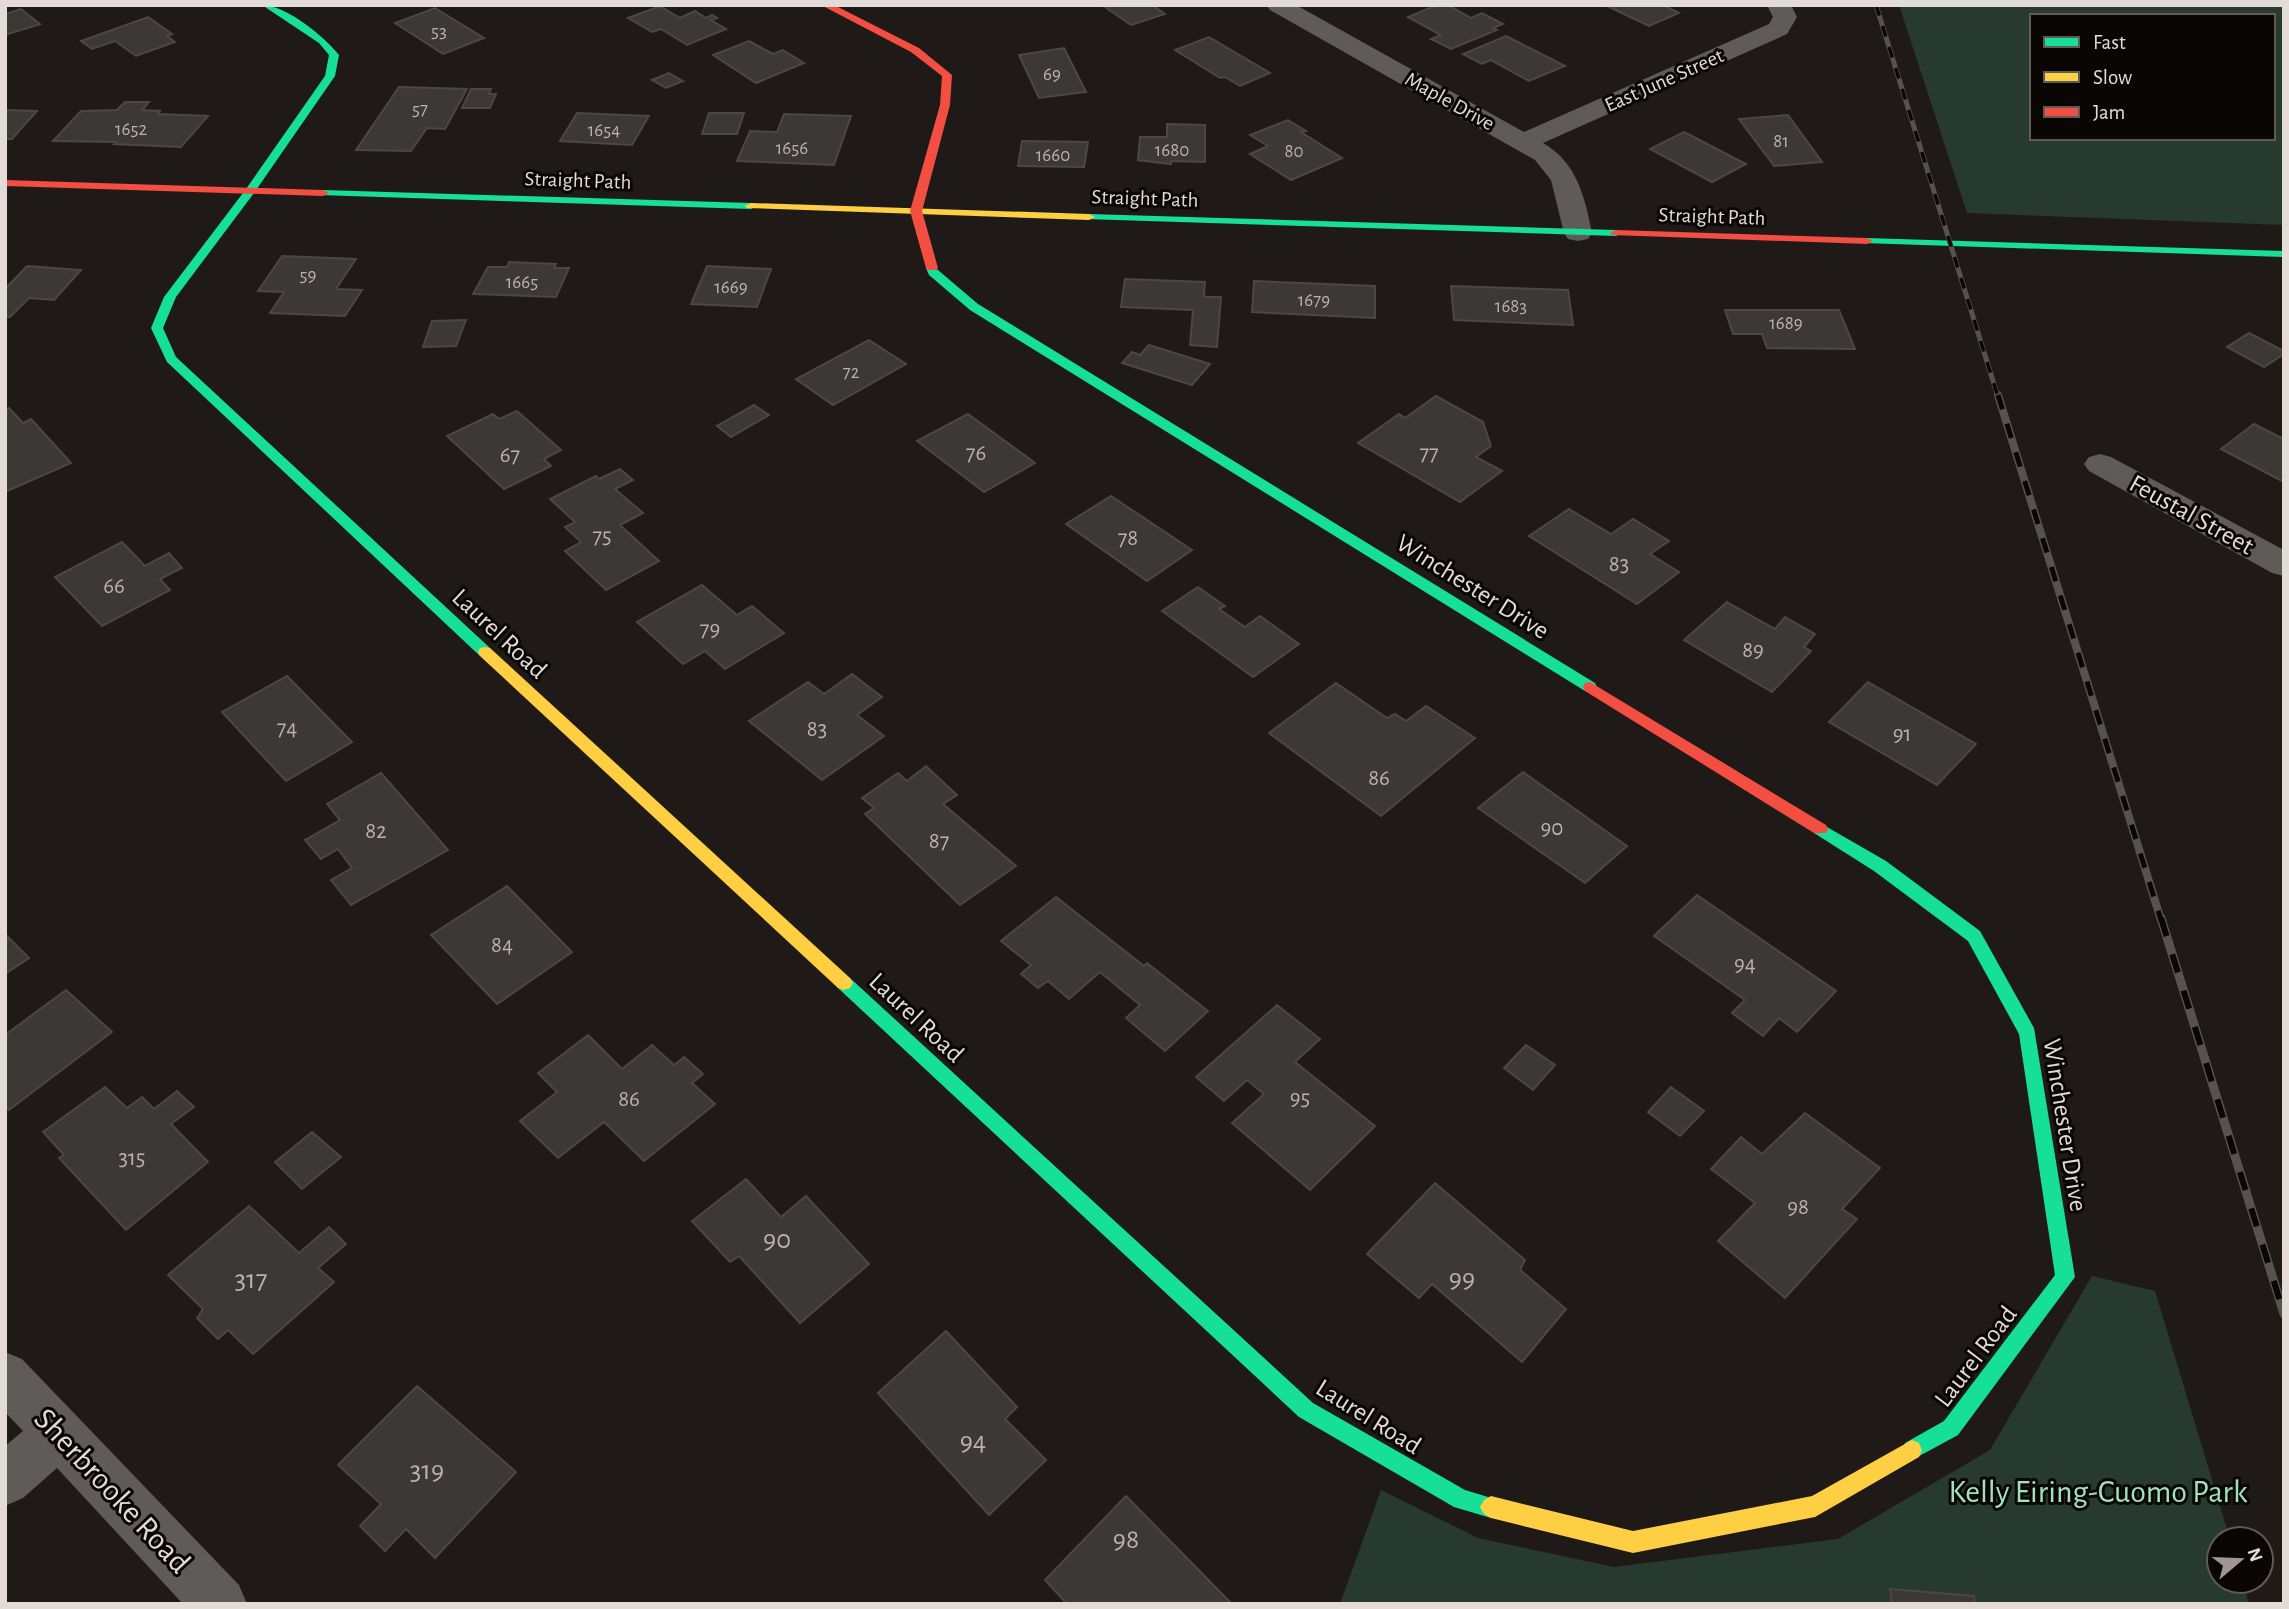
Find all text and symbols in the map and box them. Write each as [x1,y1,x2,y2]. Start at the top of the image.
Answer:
legend [2030,14,2275,140]
house number: 53 [431,22,447,41]
text: Fast [2093,32,2126,53]
street label: East June Street [1602,45,1727,116]
house number: 69 [1043,65,1061,84]
text: Slow [2093,67,2132,88]
street label: Maple Drive [1401,68,1498,135]
house number: 57 [412,100,428,119]
text: Jam [2093,102,2125,123]
house number: 1652 [115,120,147,139]
house number: 1654 [588,121,620,140]
house number: 81 [1773,132,1789,151]
house number: 1656 [776,139,808,158]
house number: 1680 [1155,141,1189,160]
house number: 80 [1284,142,1304,161]
house number: 1660 [1036,146,1070,165]
street label: Straight Path [524,168,632,193]
street label: Straight Path [1091,186,1199,211]
street label: Straight Path [1658,204,1766,229]
house number: 59 [300,266,317,285]
house number: 1665 [506,273,538,292]
house number: 1669 [714,278,748,297]
house number: 1679 [1298,291,1330,310]
house number: 1683 [1495,297,1527,316]
house number: 1689 [1769,314,1803,333]
house number: 72 [843,363,860,382]
house number: 76 [966,442,986,465]
house number: 77 [1419,442,1439,465]
house number: 67 [500,444,520,467]
street label: Feustal Street [2125,470,2258,560]
house number: 75 [592,525,612,548]
house number: 78 [1118,527,1138,550]
street label: Winchester Drive [1391,530,1553,644]
house number: 83 [1609,553,1629,576]
house number: 66 [103,575,125,598]
street label: Laurel Road [447,584,552,684]
house number: 79 [700,618,720,641]
house number: 89 [1742,639,1764,662]
house number: 74 [277,717,297,740]
house number: 83 [807,718,827,741]
house number: 91 [1893,723,1911,746]
house number: 86 [1368,767,1390,790]
house number: 90 [1541,817,1563,840]
house number: 82 [365,820,387,843]
house number: 87 [929,830,949,853]
house number: 84 [491,934,513,957]
house number: 94 [1734,953,1756,976]
street label: Laurel Road [864,968,969,1068]
street label: Winchester Drive [2039,1037,2092,1213]
house number: 95 [1290,1087,1310,1110]
house number: 86 [618,1088,640,1111]
house number: 315 [118,1147,146,1170]
house number: 98 [1787,1196,1809,1219]
house number: 90 [763,1226,791,1254]
house number: 99 [1449,1265,1475,1293]
house number: 317 [235,1266,267,1294]
street label: Laurel Road [1930,1301,2022,1412]
street label: Laurel Road [1311,1374,1426,1459]
street label: Sherbrooke Road [28,1402,196,1579]
house number: 94 [960,1428,986,1456]
house number: 319 [410,1457,444,1485]
park label: Kelly Eiring-Cuomo Park [1948,1476,2248,1508]
north arrow [2205,1525,2275,1595]
house number: 98 [1113,1526,1139,1554]
text: N [2244,1546,2266,1564]

